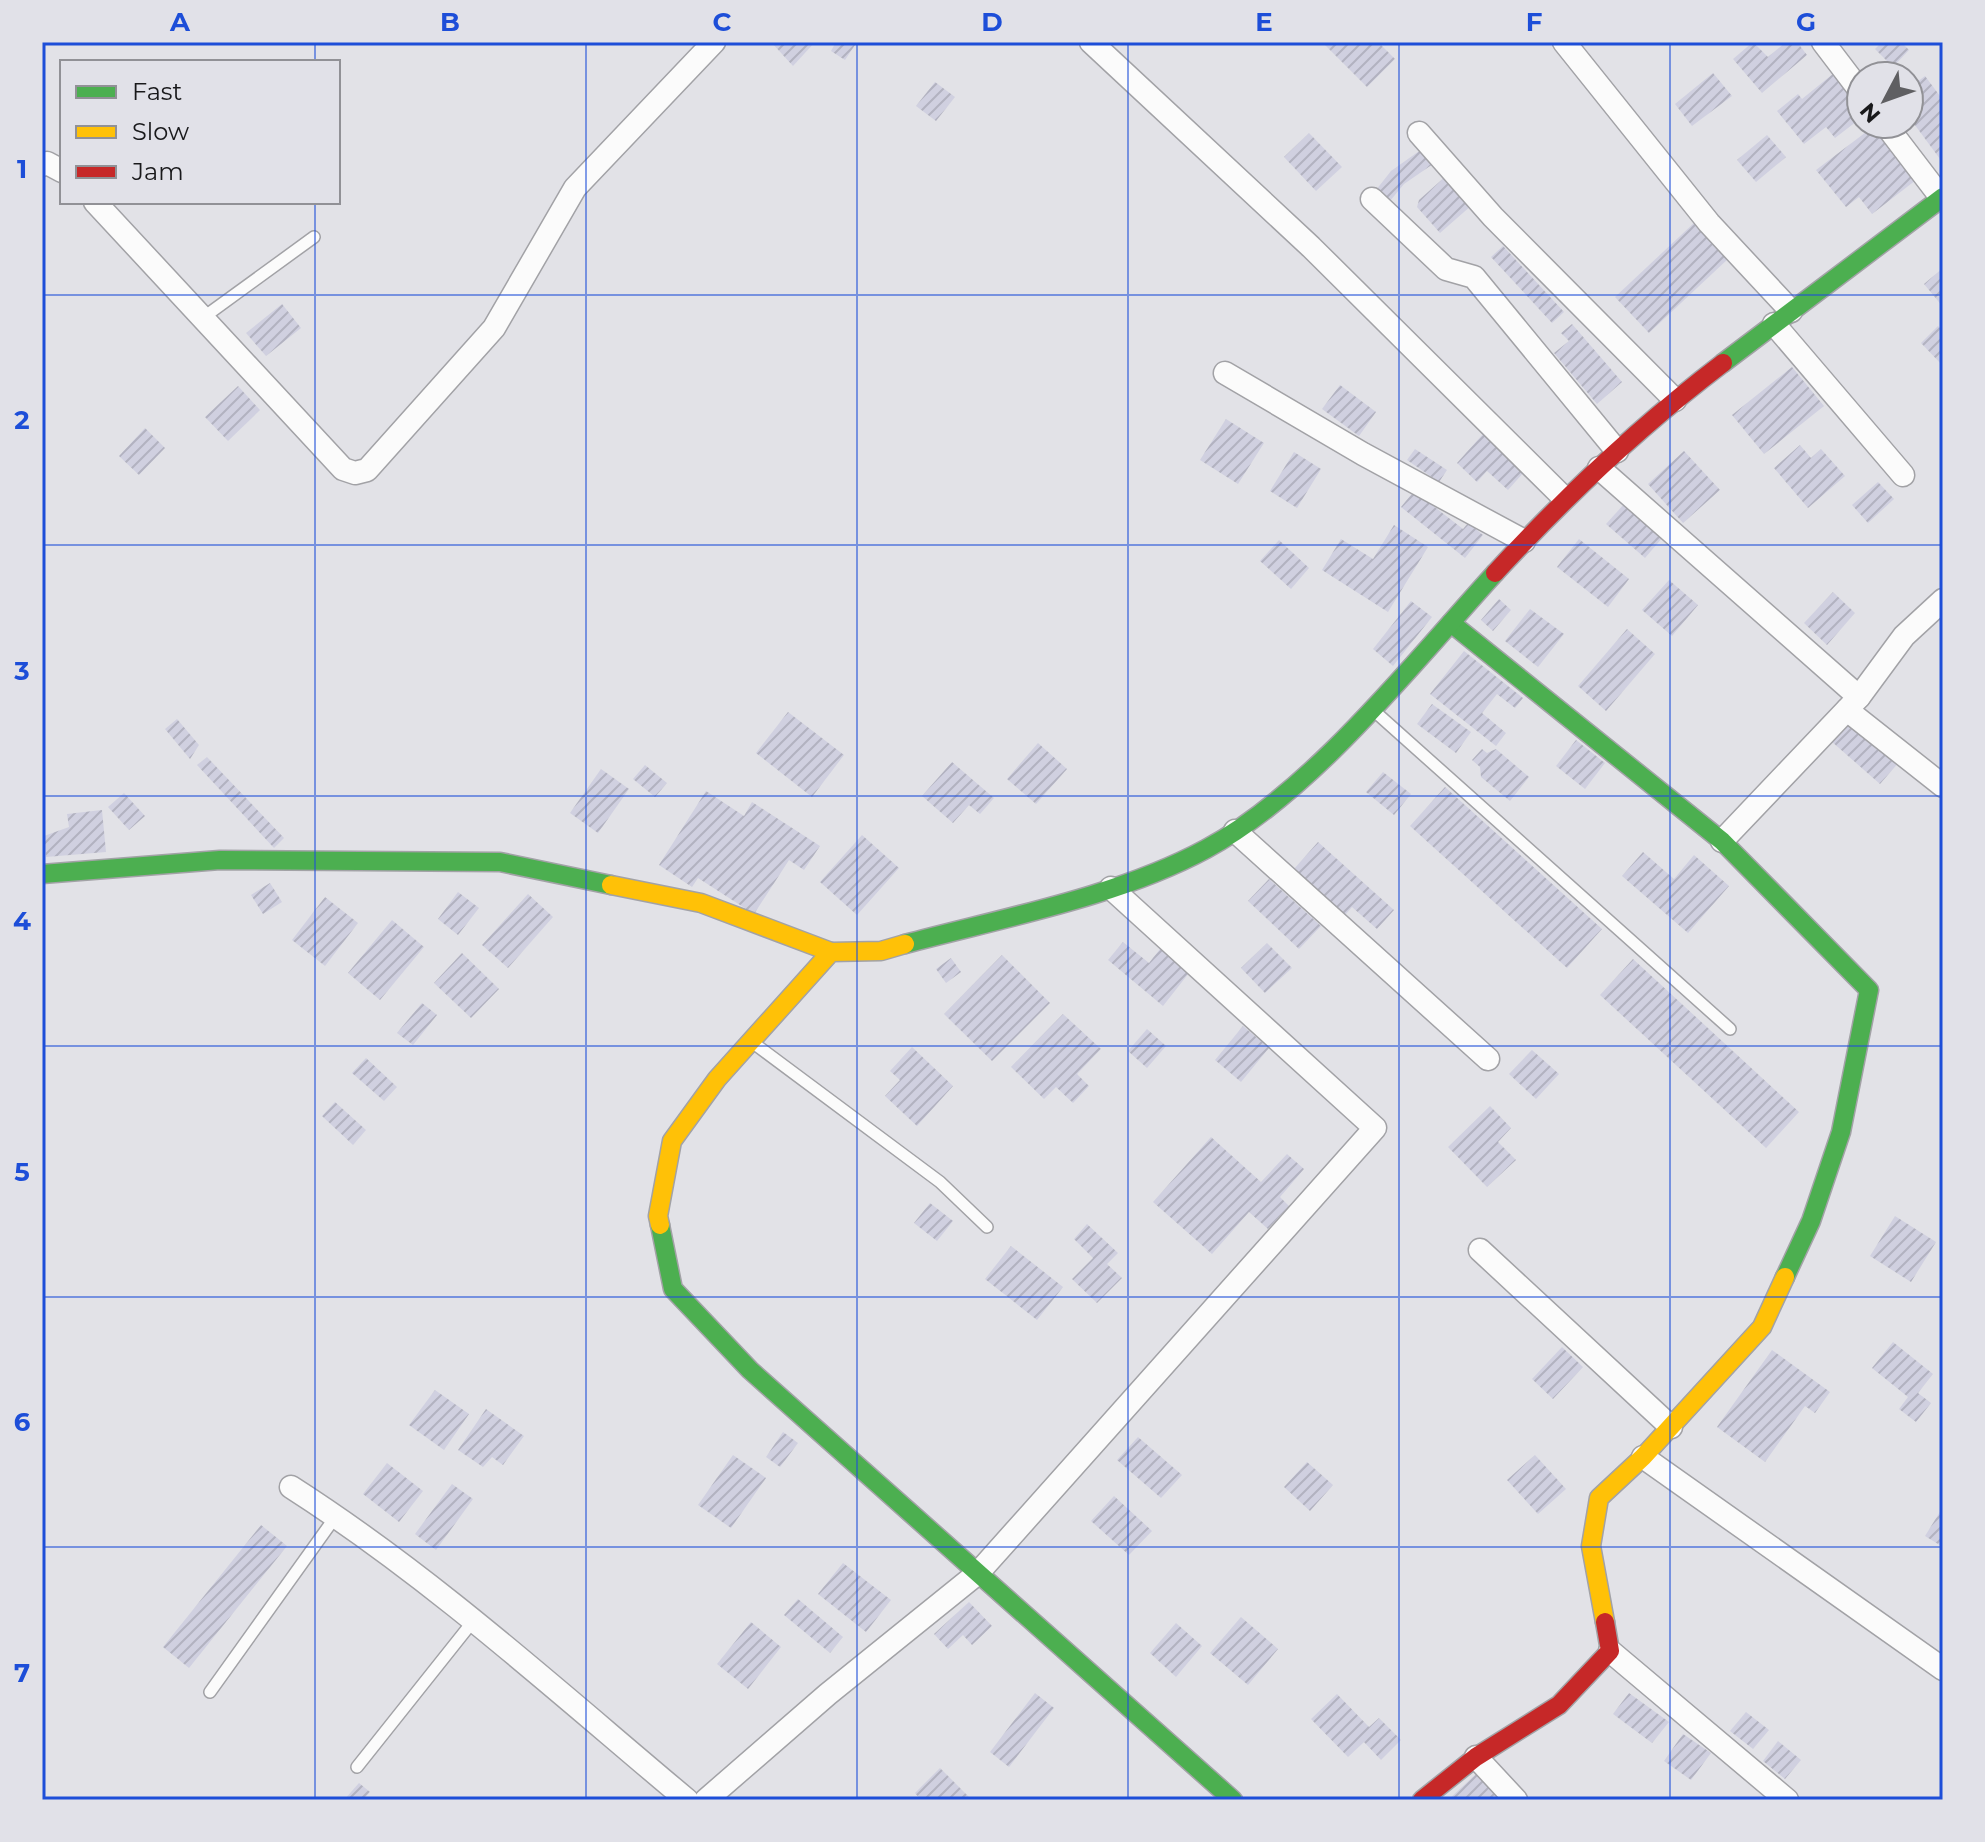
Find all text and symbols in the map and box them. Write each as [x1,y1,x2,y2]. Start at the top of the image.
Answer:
text: A [169,6,191,38]
text: B [440,6,460,38]
text: C [713,6,732,38]
text: D [981,6,1003,38]
text: E [1255,6,1273,38]
text: F [1526,6,1542,38]
text: G [1796,6,1816,38]
legend [60,60,340,204]
north arrow [1845,60,1925,140]
text: Fast [132,77,183,106]
text: N [1854,97,1886,128]
text: Slow [132,117,189,146]
text: 1 [17,153,27,185]
text: Jam [131,157,184,186]
text: 2 [14,404,30,436]
text: 3 [13,655,30,687]
text: 4 [13,905,31,937]
text: 5 [14,1156,30,1188]
text: 6 [14,1406,31,1438]
text: 7 [14,1657,30,1689]

